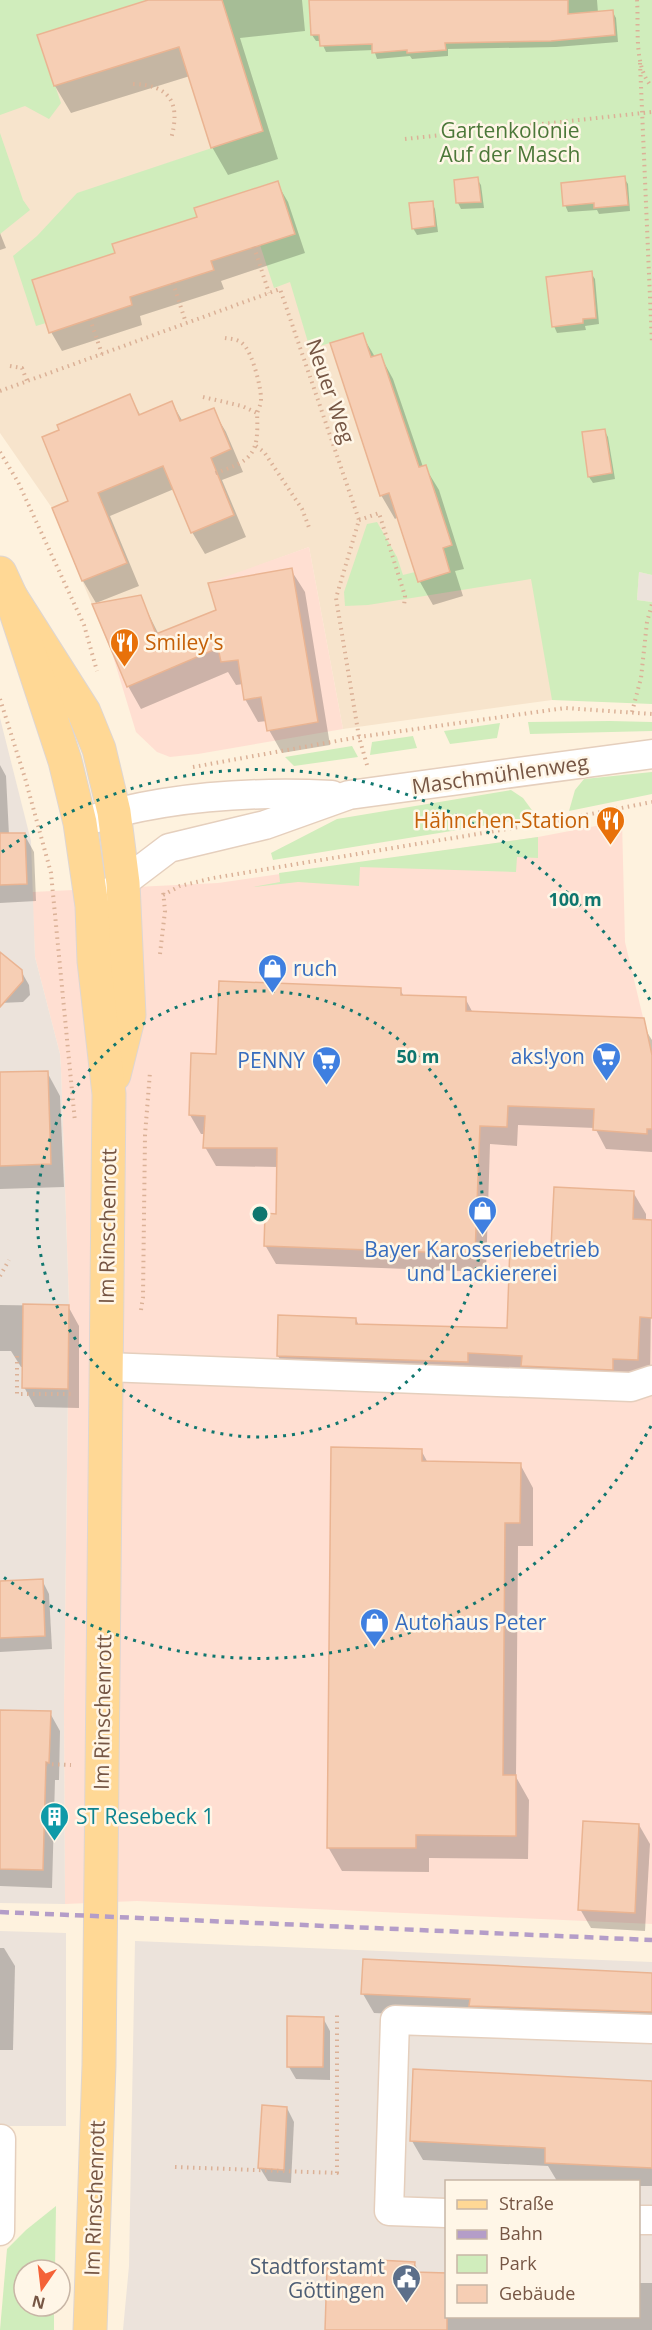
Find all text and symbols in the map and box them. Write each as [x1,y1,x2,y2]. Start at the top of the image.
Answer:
park label: Gartenkolonie Auf der Masch [440,116,580,168]
street label: Neuer Weg [300,335,362,447]
restaurant icon: Smiley's [108,626,140,668]
place label: Smiley's [145,628,223,656]
street label: Maschmühlenweg [410,748,590,800]
restaurant icon: Hähnchen-Station [595,804,627,846]
place label: Hähnchen-Station [414,806,590,834]
text: 100 m [548,887,602,911]
shop icon: ruch [256,952,288,994]
place label: ruch [293,954,337,982]
supermarket icon: aks!yon [590,1040,622,1082]
place label: aks!yon [511,1042,585,1070]
supermarket icon: PENNY [310,1044,342,1086]
text: 50 m [397,1044,439,1068]
place label: PENNY [237,1046,305,1074]
street label: Im Rinschenrott [92,1148,122,1304]
shop icon: Bayer Karosseriebetrieb und Lackiererei [466,1194,498,1236]
centre of rings [250,1204,270,1224]
place label: Bayer Karosseriebetrieb und Lackiererei [364,1235,600,1287]
shop icon: Autohaus Peter [358,1606,390,1648]
place label: Autohaus Peter [395,1608,547,1636]
street label: Im Rinschenrott [87,1634,117,1790]
building icon: ST Resebeck 1 [39,1800,71,1842]
place label: ST Resebeck 1 [76,1802,214,1830]
street label: Im Rinschenrott [77,2120,111,2276]
legend [445,2180,640,2318]
text: Straße [499,2191,554,2215]
text: Bahn [499,2221,543,2245]
text: Park [499,2251,537,2275]
place label: Stadtforstamt Göttingen [250,2252,385,2304]
north arrow [12,2258,72,2318]
public building icon: Stadtforstamt Göttingen [390,2262,422,2304]
text: Gebäude [499,2281,575,2305]
text: N [29,2290,47,2315]

